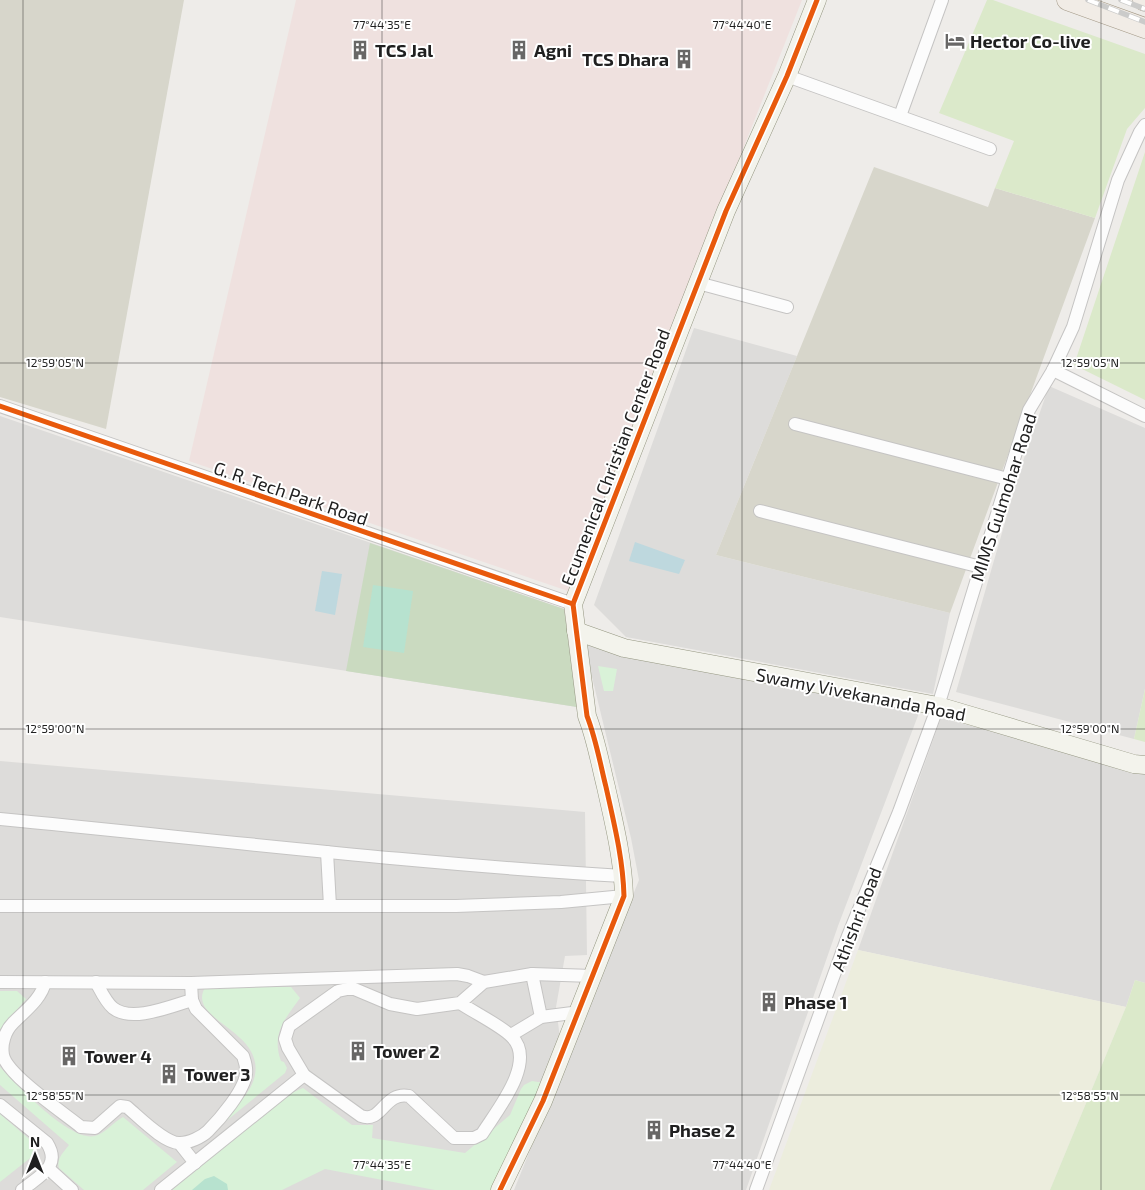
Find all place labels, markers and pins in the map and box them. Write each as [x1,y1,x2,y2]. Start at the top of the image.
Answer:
hotel icon: Hector Co-live [944,30,966,52]
place label: Hector Co-live [970,30,1091,52]
building icon: TCS Jal [349,39,371,61]
place label: TCS Jal [375,39,433,61]
building icon: Agni [508,39,530,61]
place label: Agni [534,39,572,61]
place label: TCS Dhara [582,48,669,70]
building icon: TCS Dhara [673,48,695,70]
building icon: Phase 1 [758,991,780,1013]
place label: Phase 1 [784,991,848,1013]
building icon: Tower 2 [347,1040,369,1062]
place label: Tower 2 [373,1040,440,1062]
building icon: Tower 4 [58,1045,80,1067]
place label: Tower 4 [84,1045,152,1067]
building icon: Tower 3 [158,1063,180,1085]
place label: Tower 3 [184,1063,250,1085]
building icon: Phase 2 [643,1119,665,1141]
place label: Phase 2 [669,1119,735,1141]

